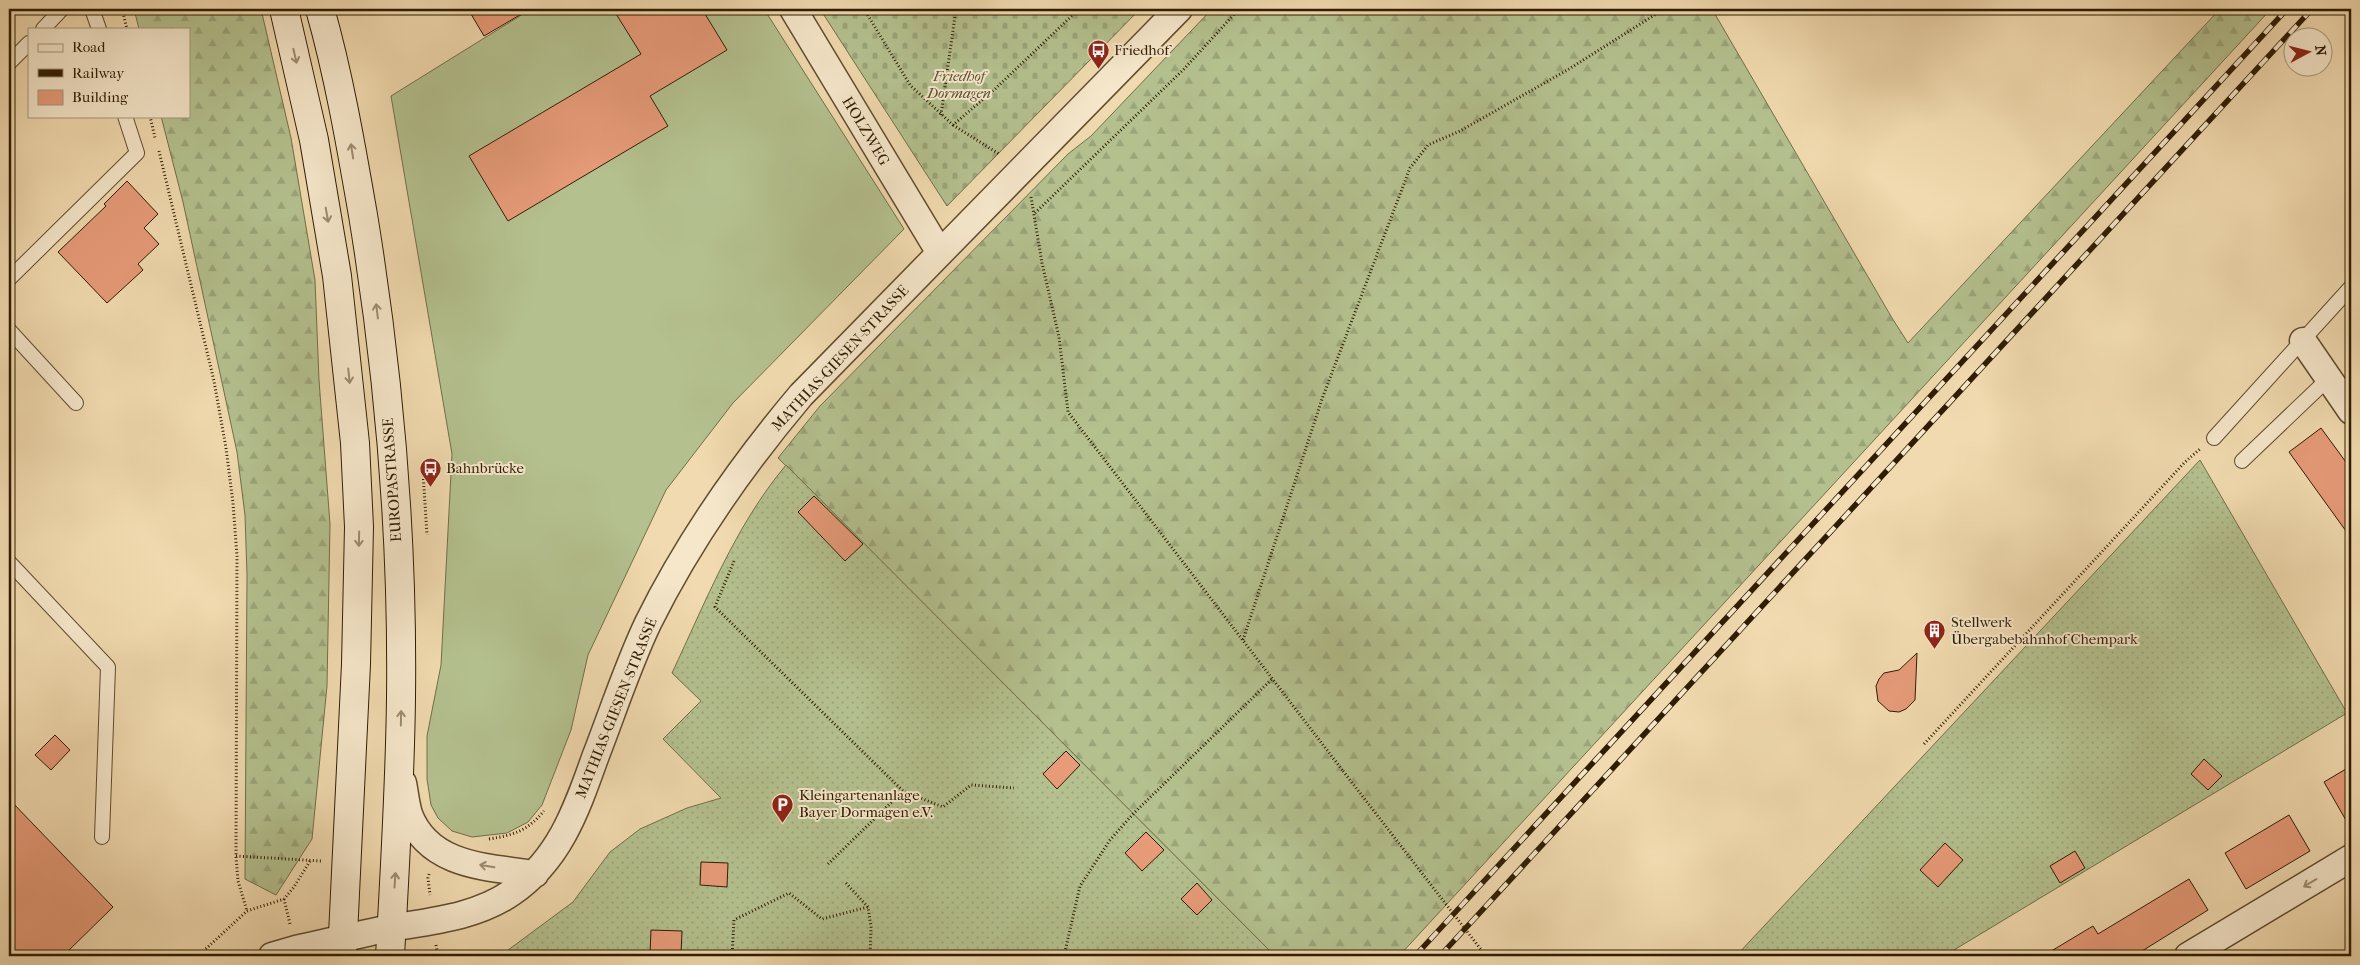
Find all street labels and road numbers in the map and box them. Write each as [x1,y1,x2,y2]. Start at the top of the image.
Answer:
street label: HOLZWEG [838,93,894,169]
street label: MATHIAS-GIESEN-STRASSE [768,281,912,435]
street label: EUROPASTRASSE [379,417,405,543]
street label: MATHIAS-GIESEN-STRASSE [571,615,661,801]

